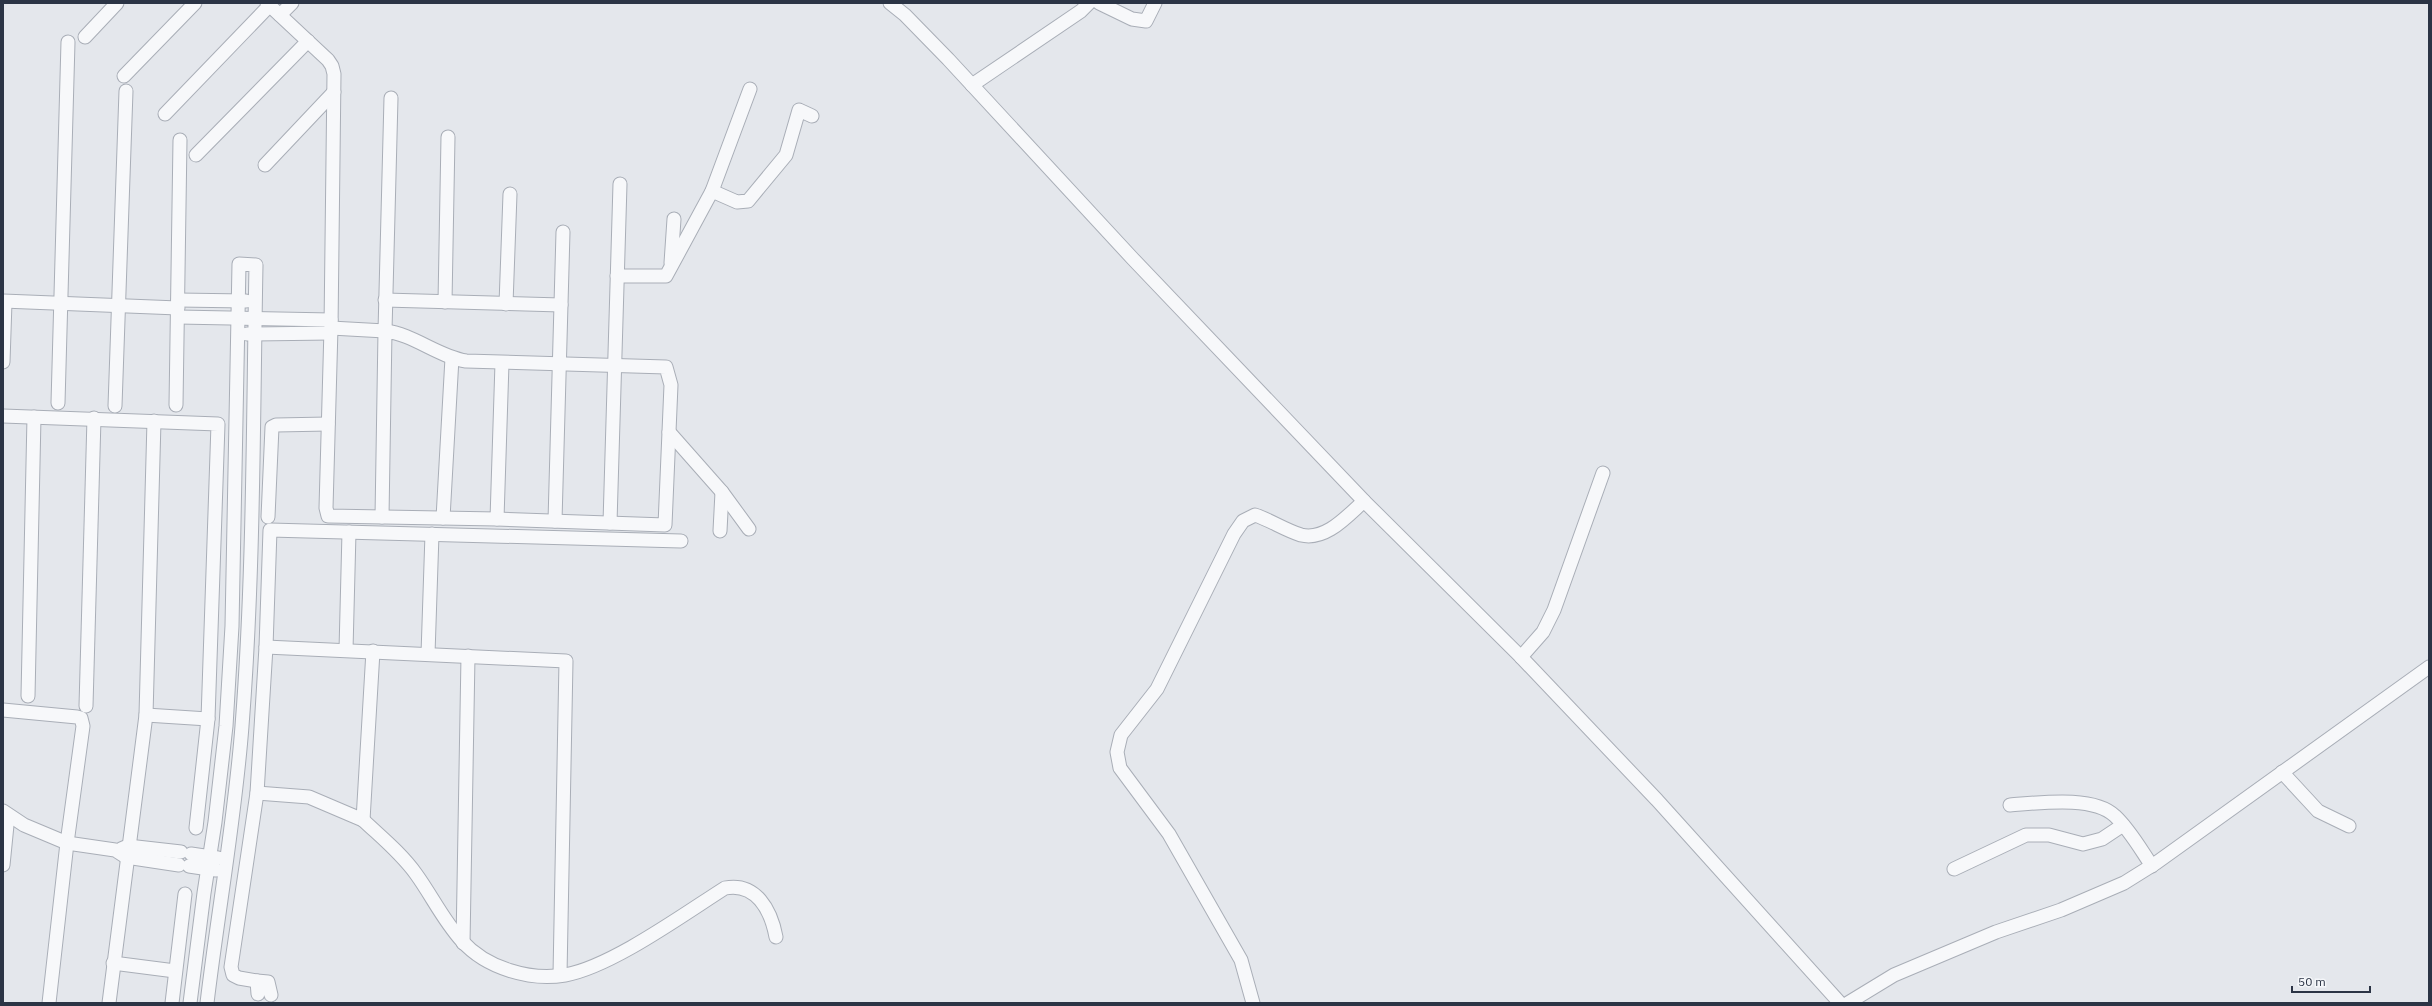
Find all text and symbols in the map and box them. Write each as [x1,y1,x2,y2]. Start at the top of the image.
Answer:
scale bar [2292,968,2370,994]
text: 50 m [2298,974,2326,989]

